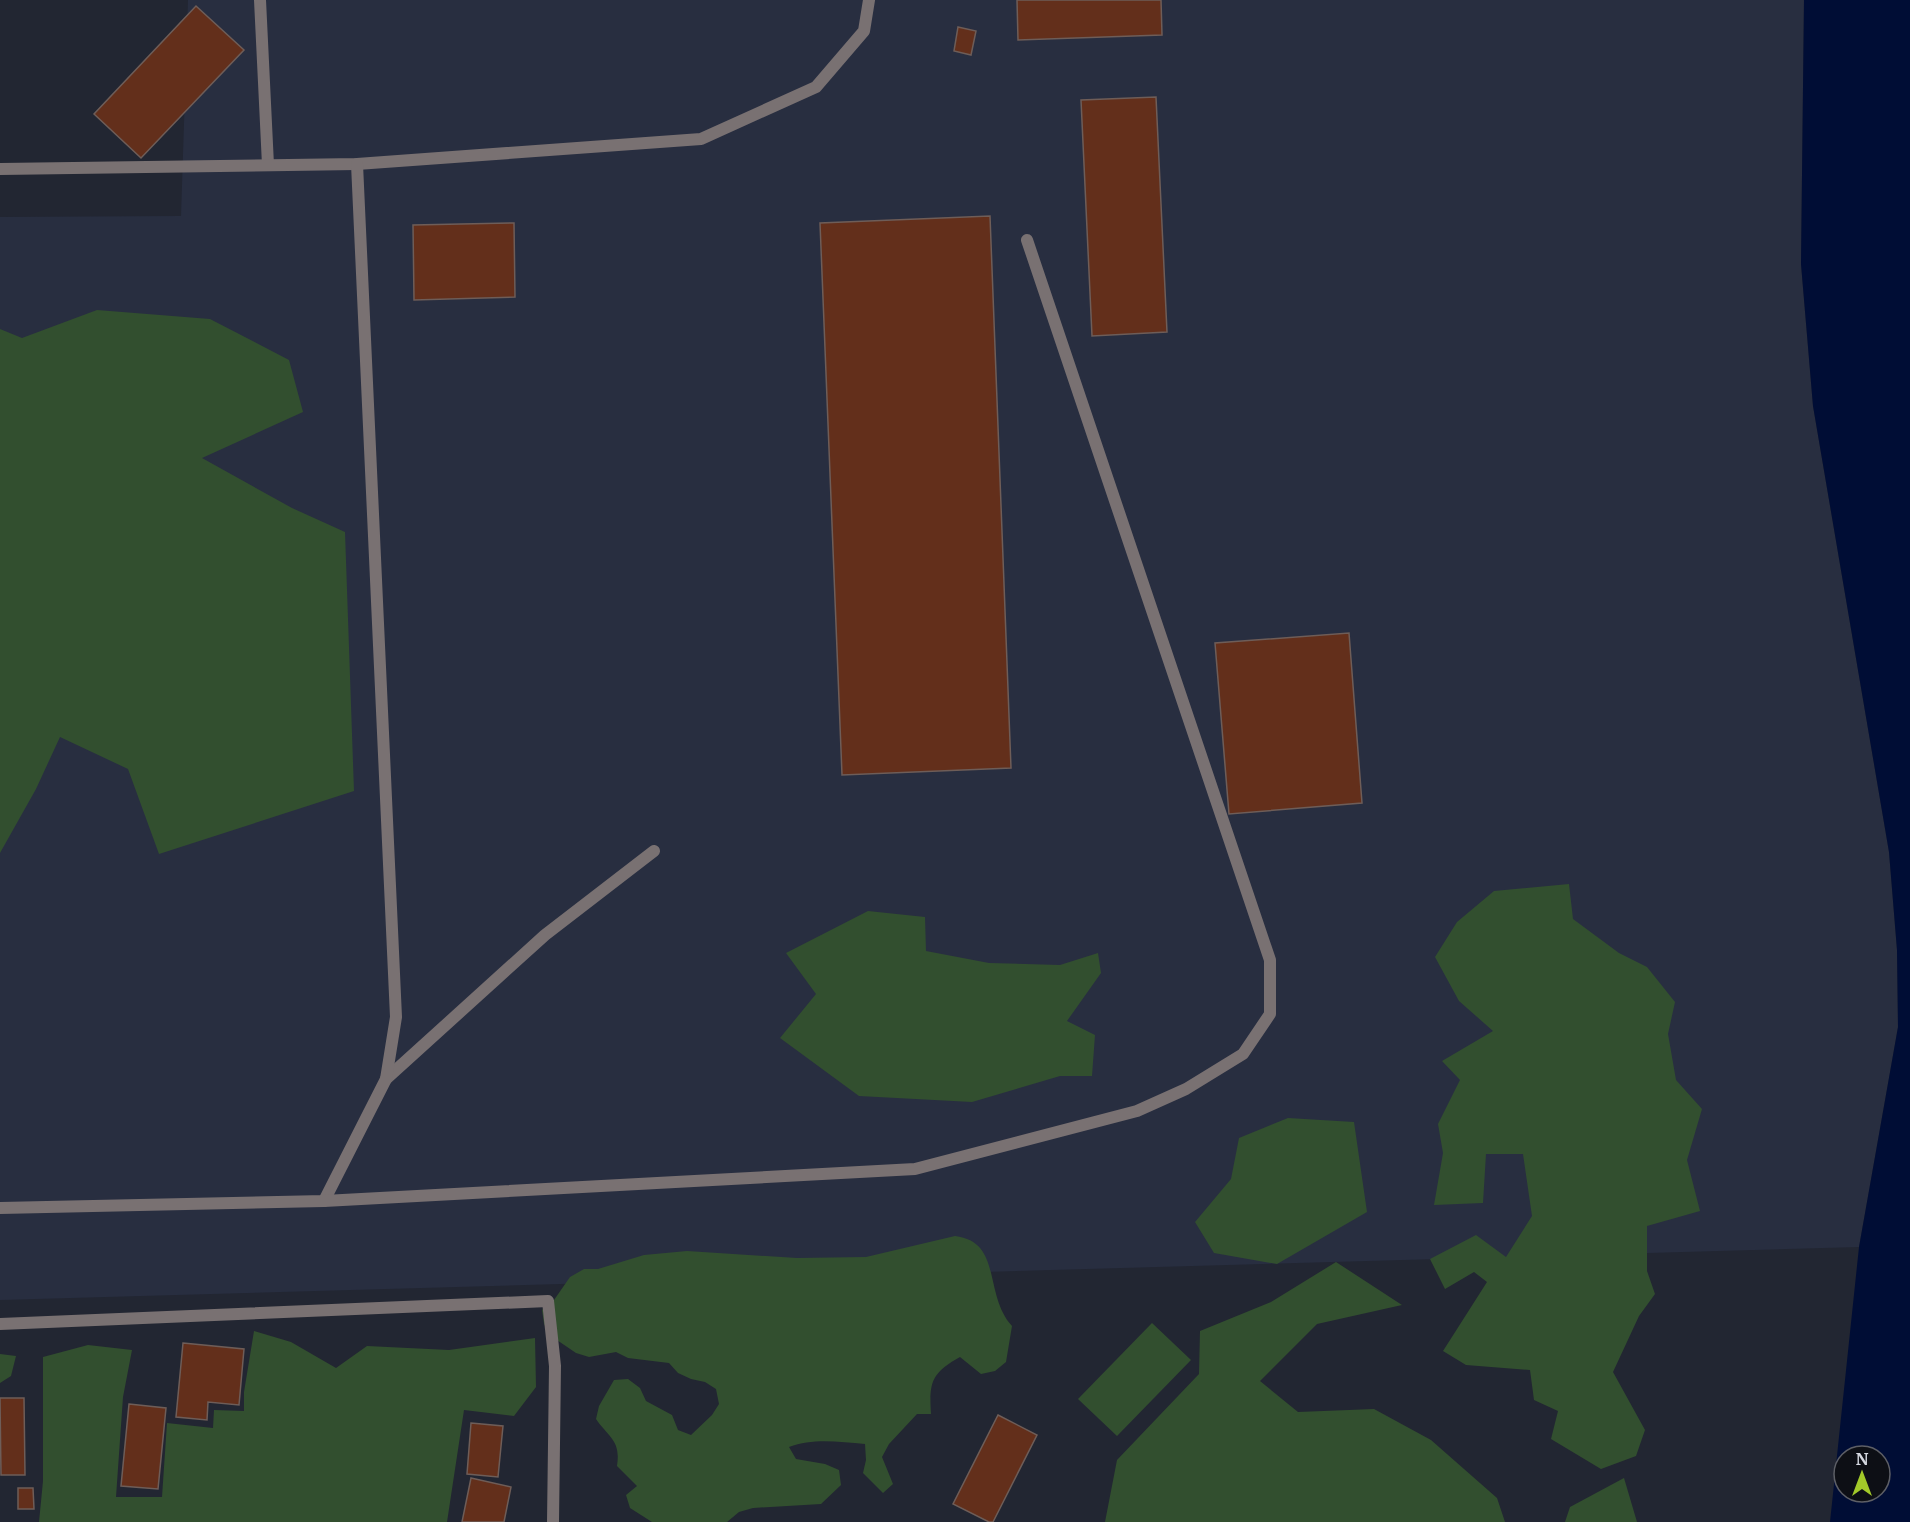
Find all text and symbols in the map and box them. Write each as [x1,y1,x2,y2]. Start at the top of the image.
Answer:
north arrow [1832,1444,1892,1504]
text: N [1856,1449,1869,1469]

